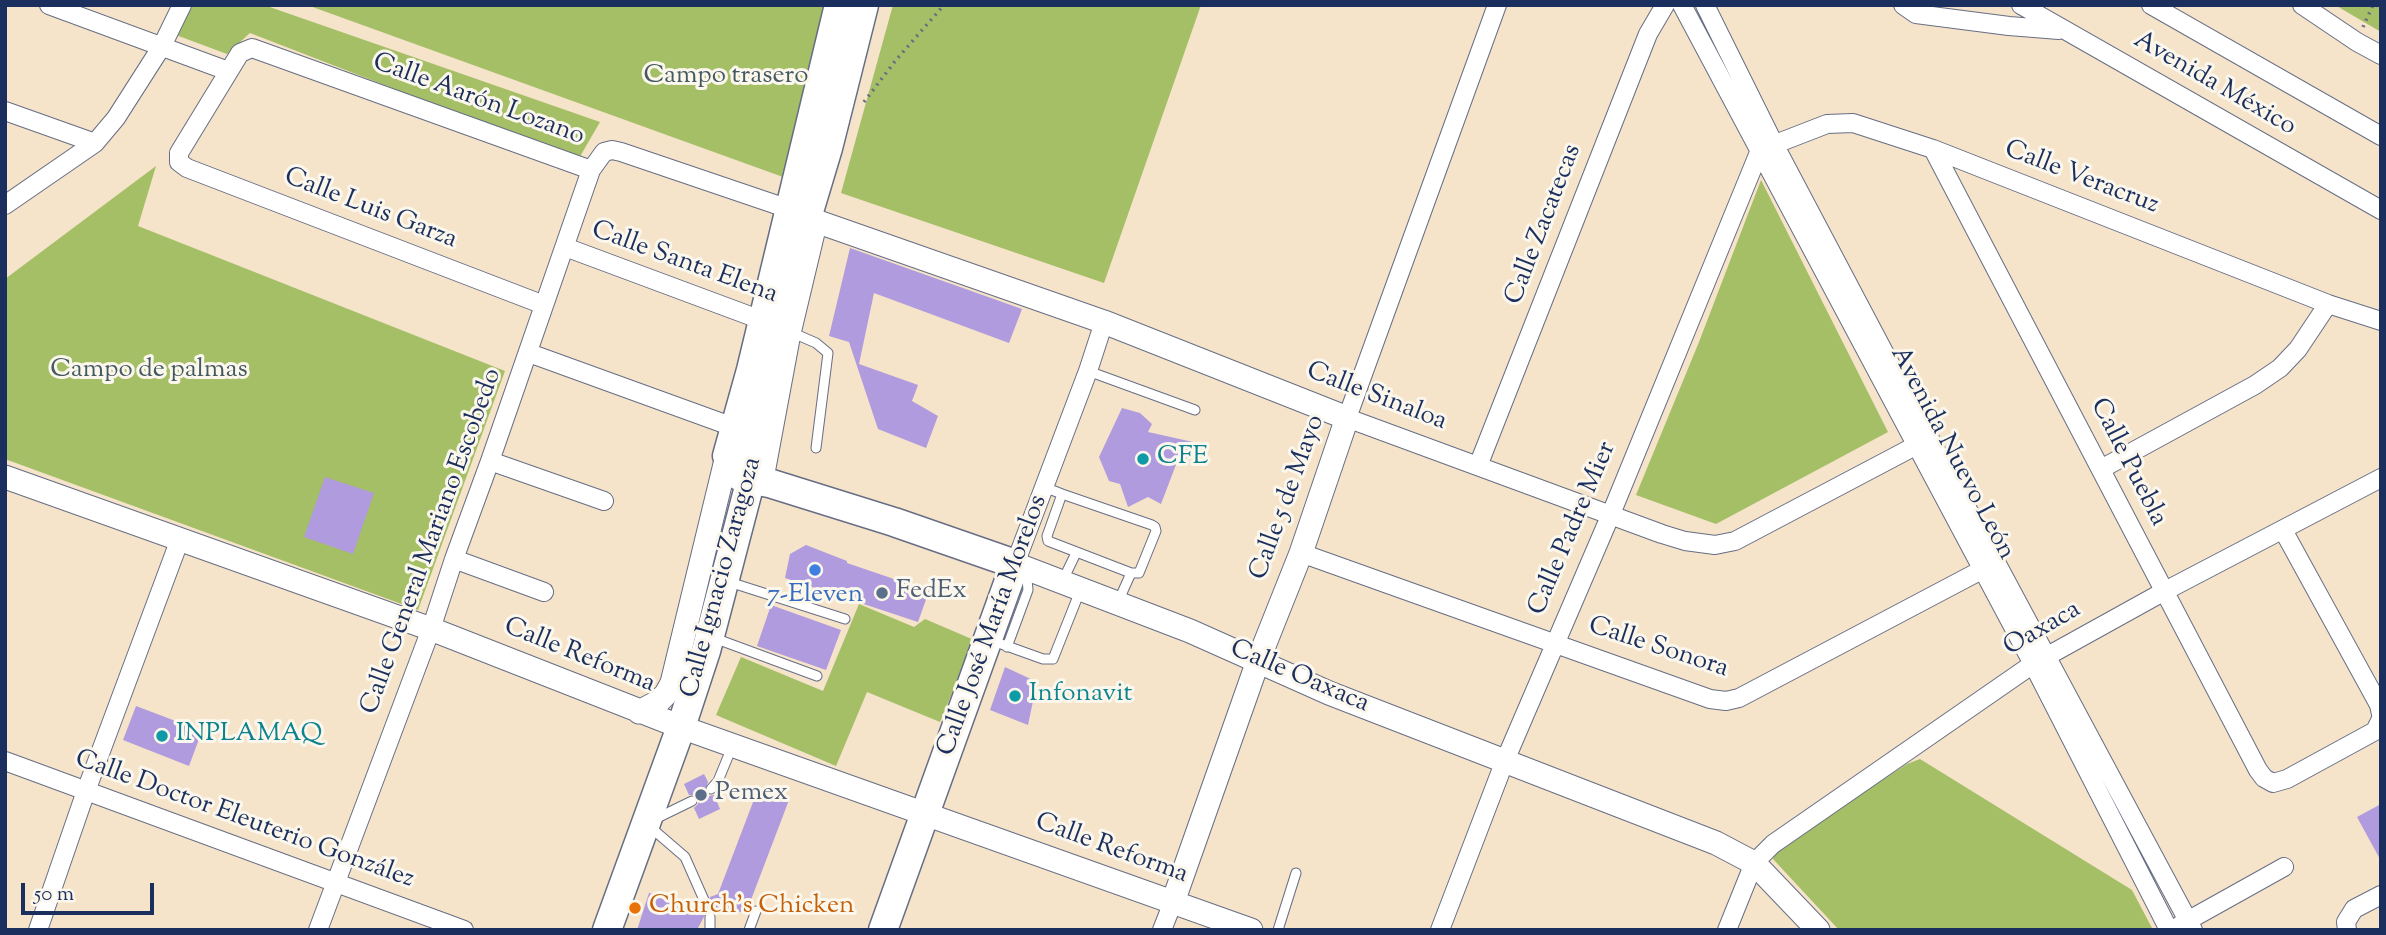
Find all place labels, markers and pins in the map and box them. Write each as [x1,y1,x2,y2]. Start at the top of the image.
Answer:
place label: CFE [1157,443,1208,475]
marker: CFE [1135,451,1151,467]
marker: 7-Eleven [807,562,823,578]
place label: FedEx [896,577,967,609]
place label: 7-Eleven [767,581,863,613]
marker: FedEx [874,585,890,601]
place label: Infonavit [1029,680,1132,712]
marker: Infonavit [1007,688,1023,704]
place label: INPLAMAQ [176,720,322,752]
marker: INPLAMAQ [154,728,170,744]
place label: Pemex [715,779,788,811]
marker: Pemex [693,787,709,803]
place label: Church's Chicken [649,892,854,924]
marker: Church's Chicken [627,900,643,916]

